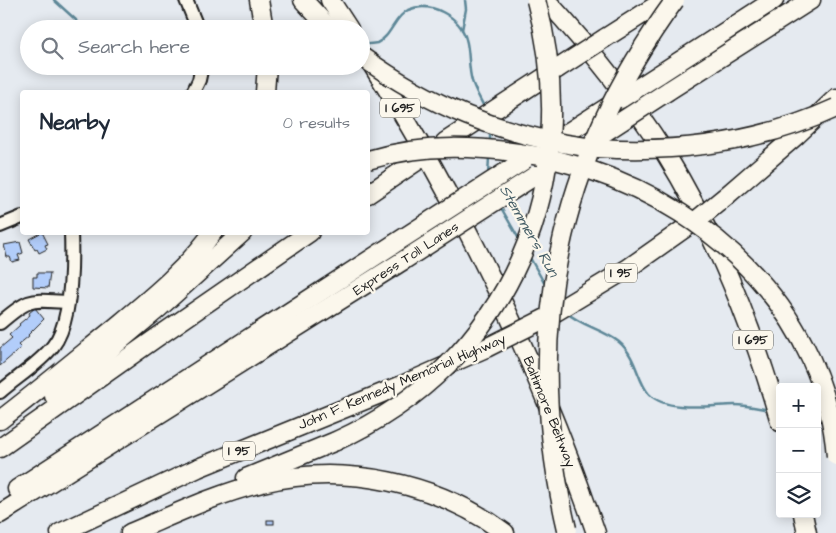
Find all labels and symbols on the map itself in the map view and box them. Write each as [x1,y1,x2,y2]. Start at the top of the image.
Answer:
road number: I 695 [380,99,420,118]
water label: Stemmers Run [494,181,565,282]
street label: Express Toll Lanes [349,217,463,301]
road number: I 95 [605,264,637,282]
street label: John F. Kennedy Memorial Highway [295,329,509,435]
road number: I 695 [733,330,773,350]
street label: Baltimore Beltway [518,353,581,471]
road number: I 95 [223,442,255,461]

